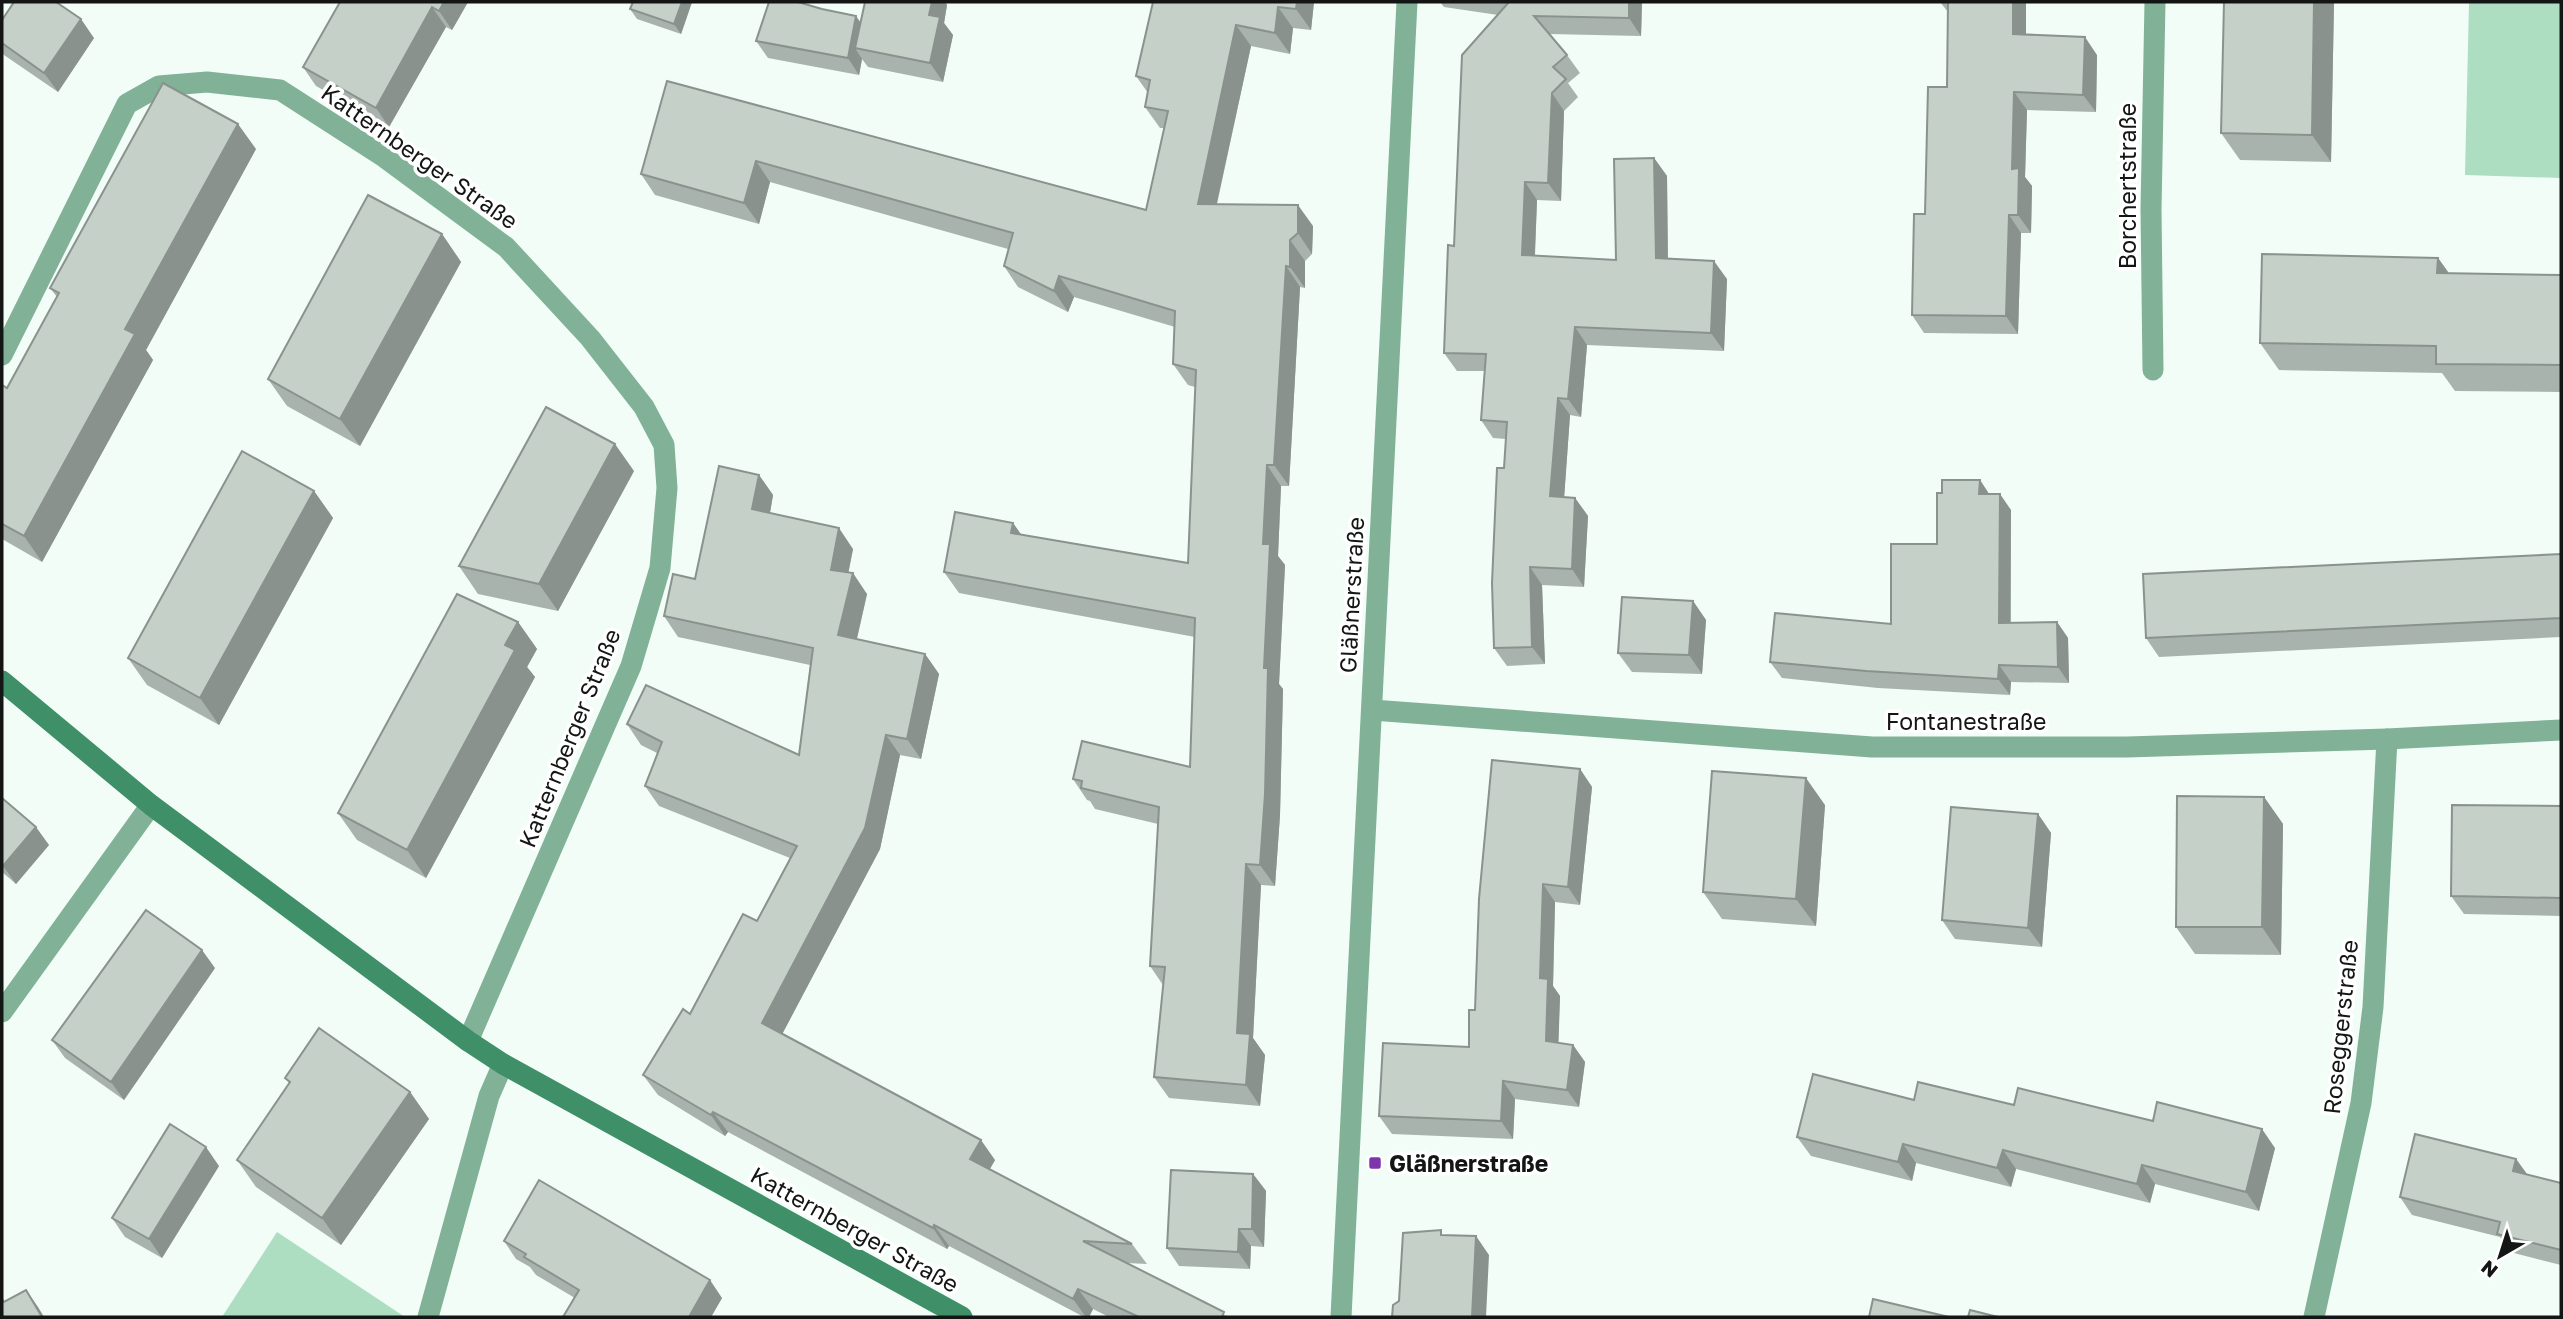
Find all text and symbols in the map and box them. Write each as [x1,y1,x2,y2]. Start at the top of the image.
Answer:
street label: Katternberger Straße [316,78,524,234]
street label: Borchertstraße [2113,103,2141,269]
street label: Gläßnerstraße [1333,516,1369,674]
street label: Katternberger Straße [512,625,626,851]
street label: Fontanestraße [1886,707,2046,735]
street label: Roseggerstraße [2317,938,2363,1116]
place label: Gläßnerstraße [1389,1149,1548,1177]
marker: Gläßnerstraße [1367,1155,1383,1171]
street label: Katternberger Straße [746,1160,964,1298]
north arrow [2465,1221,2535,1291]
text: N [2476,1256,2502,1283]

